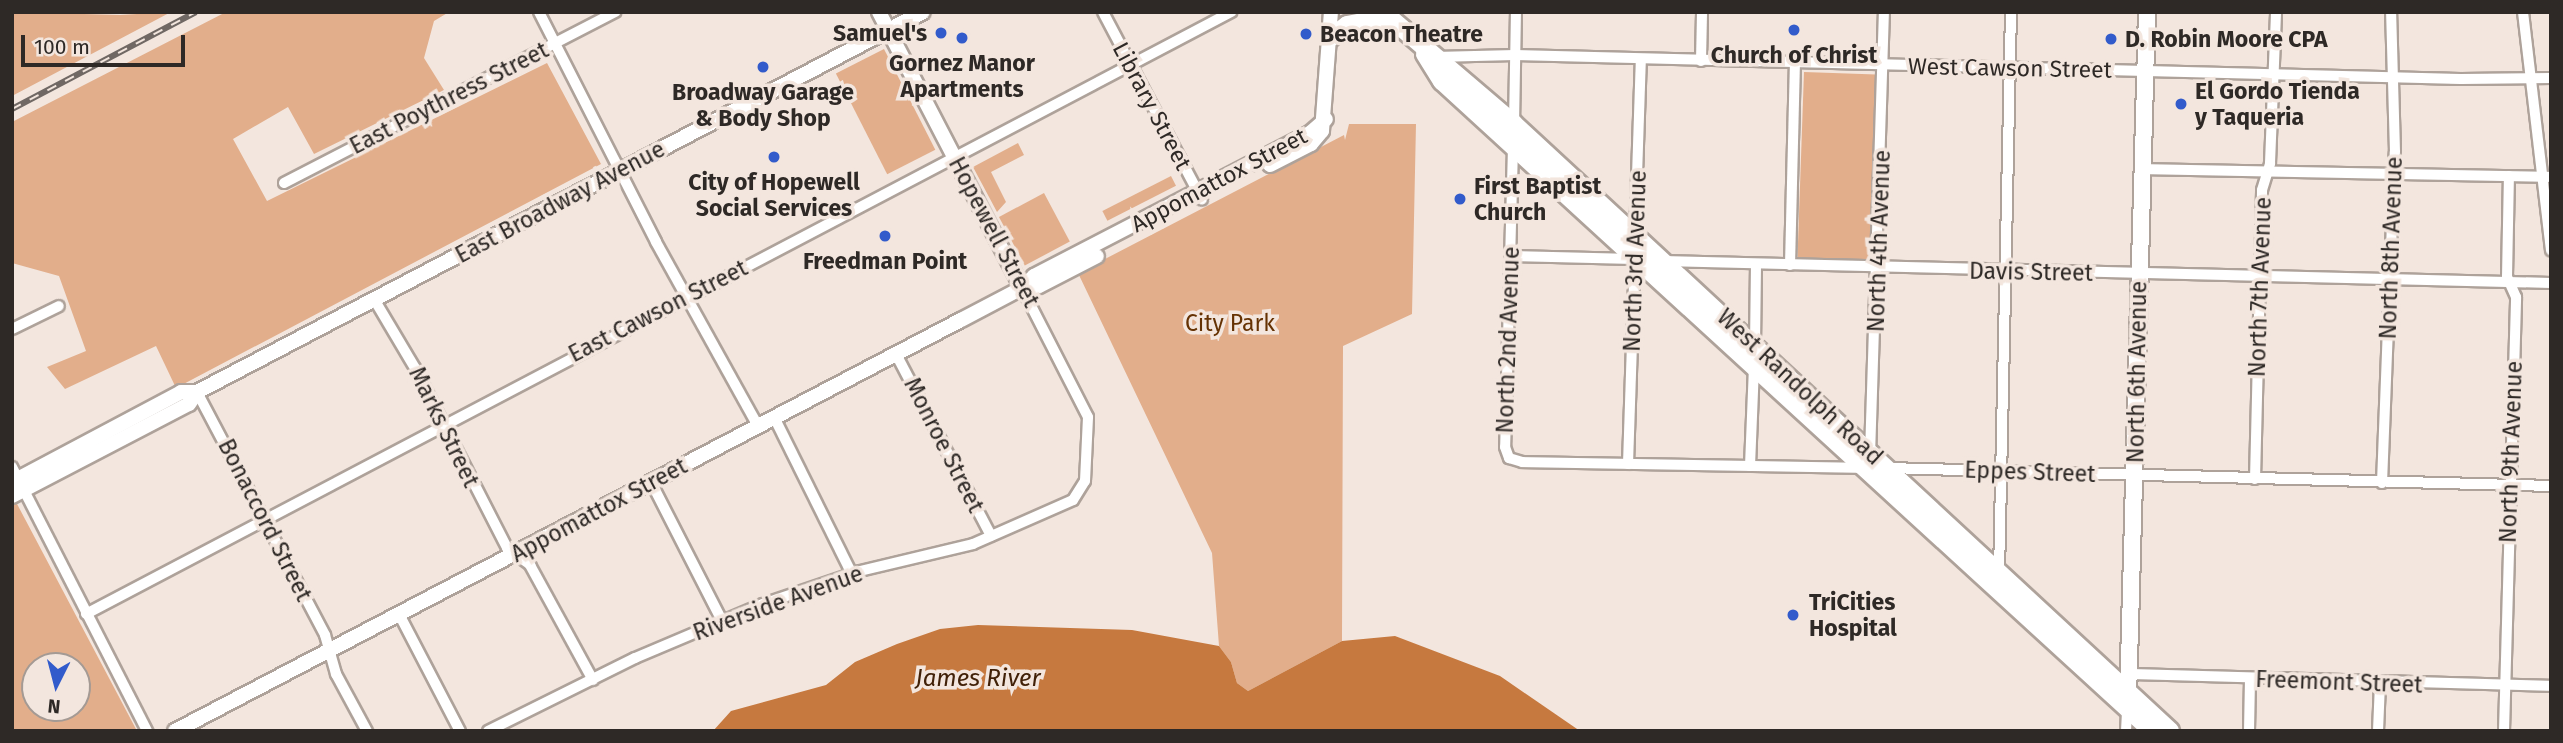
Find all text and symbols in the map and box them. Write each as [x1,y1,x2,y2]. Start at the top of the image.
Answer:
place label: Samuel's [833,19,927,47]
place label: Beacon Theatre [1320,20,1483,48]
scale bar [24,21,189,65]
marker: Church of Christ [1786,22,1802,38]
marker: Samuel's [933,25,949,41]
place label: D. Robin Moore CPA [2125,25,2328,53]
marker: Beacon Theatre [1298,26,1314,42]
marker: Gornez Manor Apartments [954,30,970,46]
marker: D. Robin Moore CPA [2103,31,2119,47]
text: 100 m [34,34,90,60]
street label: East Poythress Street [345,36,553,160]
street label: Library Street [1107,37,1197,175]
place label: Church of Christ [1711,41,1877,69]
place label: Gornez Manor Apartments [889,49,1035,103]
street label: West Cawson Street [1908,52,2112,84]
marker: Broadway Garage & Body Shop [755,59,771,75]
place label: El Gordo Tienda y Taqueria [2195,77,2360,131]
place label: Broadway Garage & Body Shop [672,78,854,132]
marker: El Gordo Tienda y Taqueria [2173,96,2189,112]
street label: Appomattox Street [1126,122,1312,238]
street label: East Broadway Avenue [451,135,669,269]
marker: City of Hopewell Social Services [766,149,782,165]
street label: North 4th Avenue [1862,149,1896,333]
street label: Hopewell Street [943,152,1045,312]
street label: North 8th Avenue [2374,156,2408,340]
place label: City of Hopewell Social Services [688,168,860,222]
street label: North 3rd Avenue [1618,170,1652,352]
place label: First Baptist Church [1474,172,1601,226]
marker: First Baptist Church [1452,191,1468,207]
street label: North 7th Avenue [2243,196,2277,378]
marker: Freedman Point [877,228,893,244]
street label: North 2nd Avenue [1491,246,1525,434]
place label: Freedman Point [803,247,967,275]
street label: East Cawson Street [564,254,752,368]
street label: Davis Street [1969,257,2093,287]
street label: North 6th Avenue [2122,281,2152,463]
street label: West Randolph Road [1711,303,1889,471]
park label: City Park [1185,309,1275,337]
street label: North 9th Avenue [2494,360,2528,544]
street label: Marks Street [403,362,485,492]
street label: Monroe Street [898,373,990,517]
street label: Bonaccord Street [212,434,318,606]
street label: Appomattox Street [506,452,692,568]
street label: Eppes Street [1964,456,2096,488]
street label: Riverside Avenue [689,559,867,647]
place label: TriCities Hospital [1809,588,1897,642]
marker: TriCities Hospital [1783,605,1803,625]
north arrow [21,652,91,722]
water label: James River [915,665,1041,693]
street label: Freemont Street [2255,665,2423,699]
text: N [46,694,61,718]

